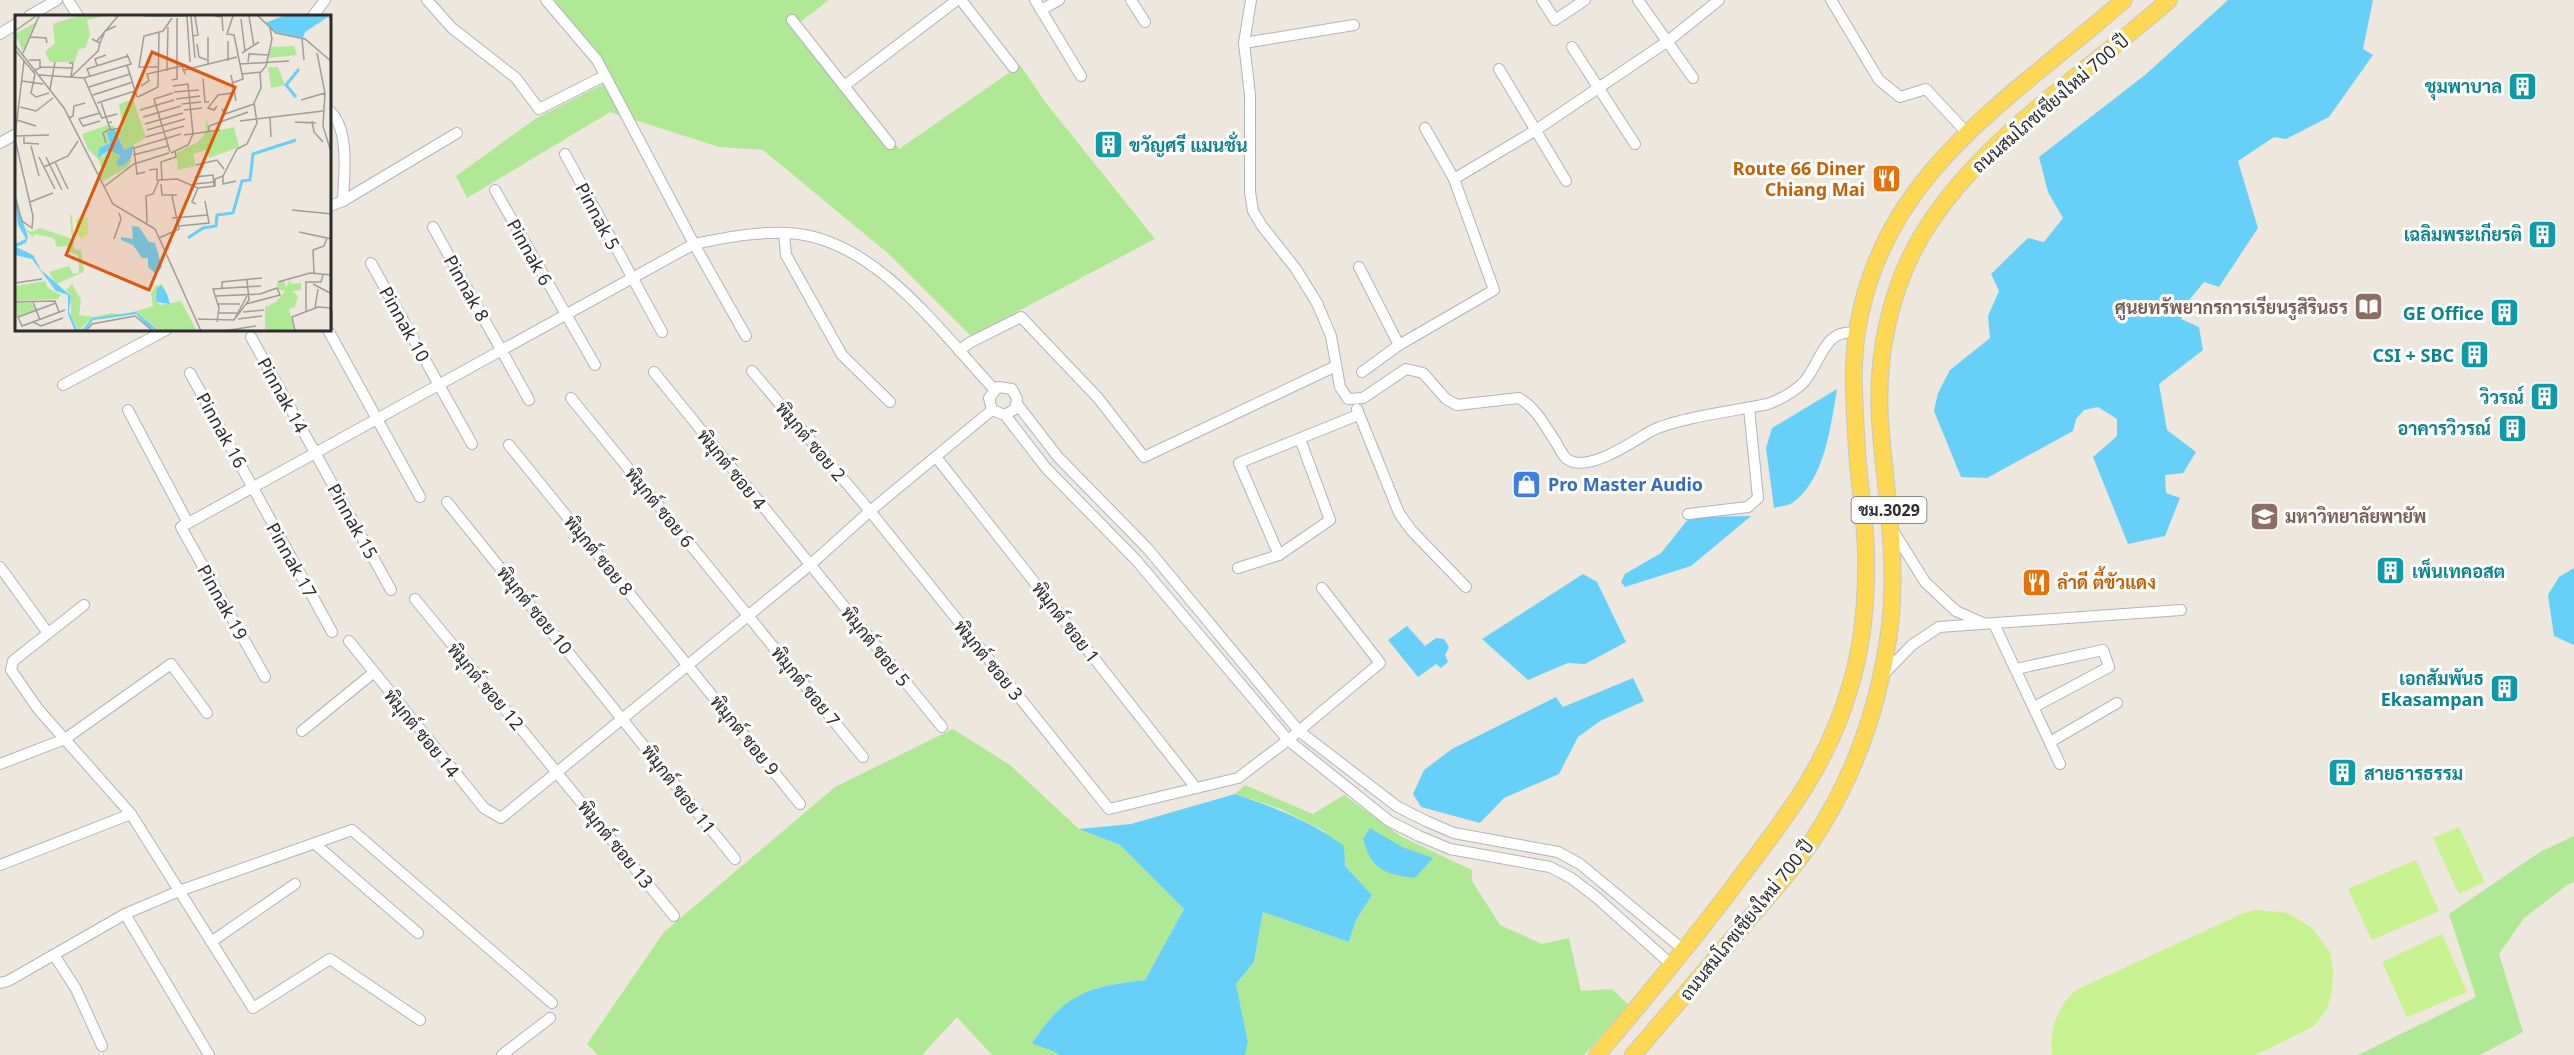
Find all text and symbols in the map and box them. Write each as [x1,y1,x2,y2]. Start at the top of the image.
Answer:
inset map [15,15,332,332]
street label: ถนนสมโภชเชียงใหม่ 700 ปี [1967,28,2133,178]
building icon: ชุมพาบาล [2507,70,2539,102]
place label: ชุมพาบาล [2425,74,2502,101]
building icon: ขวัญศรี แมนชั่น [1092,129,1124,161]
place label: ขวัญศรี แมนชั่น [1129,131,1248,157]
place label: Route 66 Diner Chiang Mai [1733,156,1865,201]
restaurant icon: Route 66 Diner Chiang Mai [1870,162,1902,194]
street label: Pinnak 5 [570,178,626,254]
street label: Pinnak 6 [502,214,558,290]
building icon: เฉลิมพระเกียรติ [2527,218,2559,250]
place label: เฉลิมพระเกียรติ [2404,222,2522,246]
street label: Pinnak 8 [439,250,495,326]
street label: Pinnak 10 [374,282,436,366]
library icon: ศูนยทรัพยากรการเรียนรูสิรินธร [2353,291,2385,323]
place label: ศูนยทรัพยากรการเรียนรูสิรินธร [2115,295,2348,321]
building icon: GE Office [2489,297,2521,329]
place label: GE Office [2403,301,2484,325]
building icon: CSI + SBC [2459,339,2491,371]
place label: CSI + SBC [2372,343,2454,367]
street label: Pinnak 14 [252,353,314,437]
building icon: วิวรณ์ [2529,381,2561,413]
place label: วิวรณ์ [2479,385,2525,409]
street label: Pinnak 16 [191,388,253,472]
street label: พิมุกต์ ซอย 2 [770,396,851,486]
building icon: อาคารวิวรณ์ [2496,412,2528,444]
place label: อาคารวิวรณ์ [2397,416,2492,440]
street label: พิมุกต์ ซอย 4 [691,424,772,515]
street label: พิมุกต์ ซอย 6 [619,462,700,553]
shop icon: Pro Master Audio [1511,468,1543,500]
place label: Pro Master Audio [1548,472,1703,496]
street label: Pinnak 15 [322,479,384,563]
road number: ชม.3029 [1852,497,1926,523]
school or university icon: มหาวิทยาลัยพายัพ [2248,500,2280,532]
place label: มหาวิทยาลัยพายัพ [2285,504,2426,528]
street label: พิมุกต์ ซอย 8 [558,510,639,601]
street label: Pinnak 17 [261,518,323,602]
building icon: เพ็นเทคอสต [2375,555,2407,587]
place label: เพ็นเทคอสต [2412,558,2505,583]
street label: Pinnak 19 [192,560,254,644]
street label: พิมุกต์ ซอย 10 [491,561,578,660]
restaurant icon: ลำดี ตี้ขัวแดง [2020,566,2052,598]
place label: ลำดี ตี้ขัวแดง [2057,566,2156,594]
street label: พิมุกต์ ซอย 1 [1026,576,1105,668]
street label: พิมุกต์ ซอย 5 [835,601,916,692]
street label: พิมุกต์ ซอย 3 [948,615,1029,706]
street label: พิมุกต์ ซอย 12 [442,637,530,735]
street label: พิมุกต์ ซอย 7 [765,641,846,732]
place label: เอกสัมพันธ Ekasampan [2381,666,2484,711]
building icon: เอกสัมพันธ Ekasampan [2489,672,2521,704]
street label: พิมุกต์ ซอย 14 [378,684,465,783]
street label: พิมุกต์ ซอย 9 [704,690,785,781]
street label: พิมุกต์ ซอย 11 [636,739,721,839]
building icon: สายธารธรรม [2327,757,2359,789]
place label: สายธารธรรม [2364,761,2463,785]
street label: พิมุกต์ ซอย 13 [572,795,659,894]
street label: ถนนสมโภชเชียงใหม่ 700 ปี [1674,835,1818,1005]

